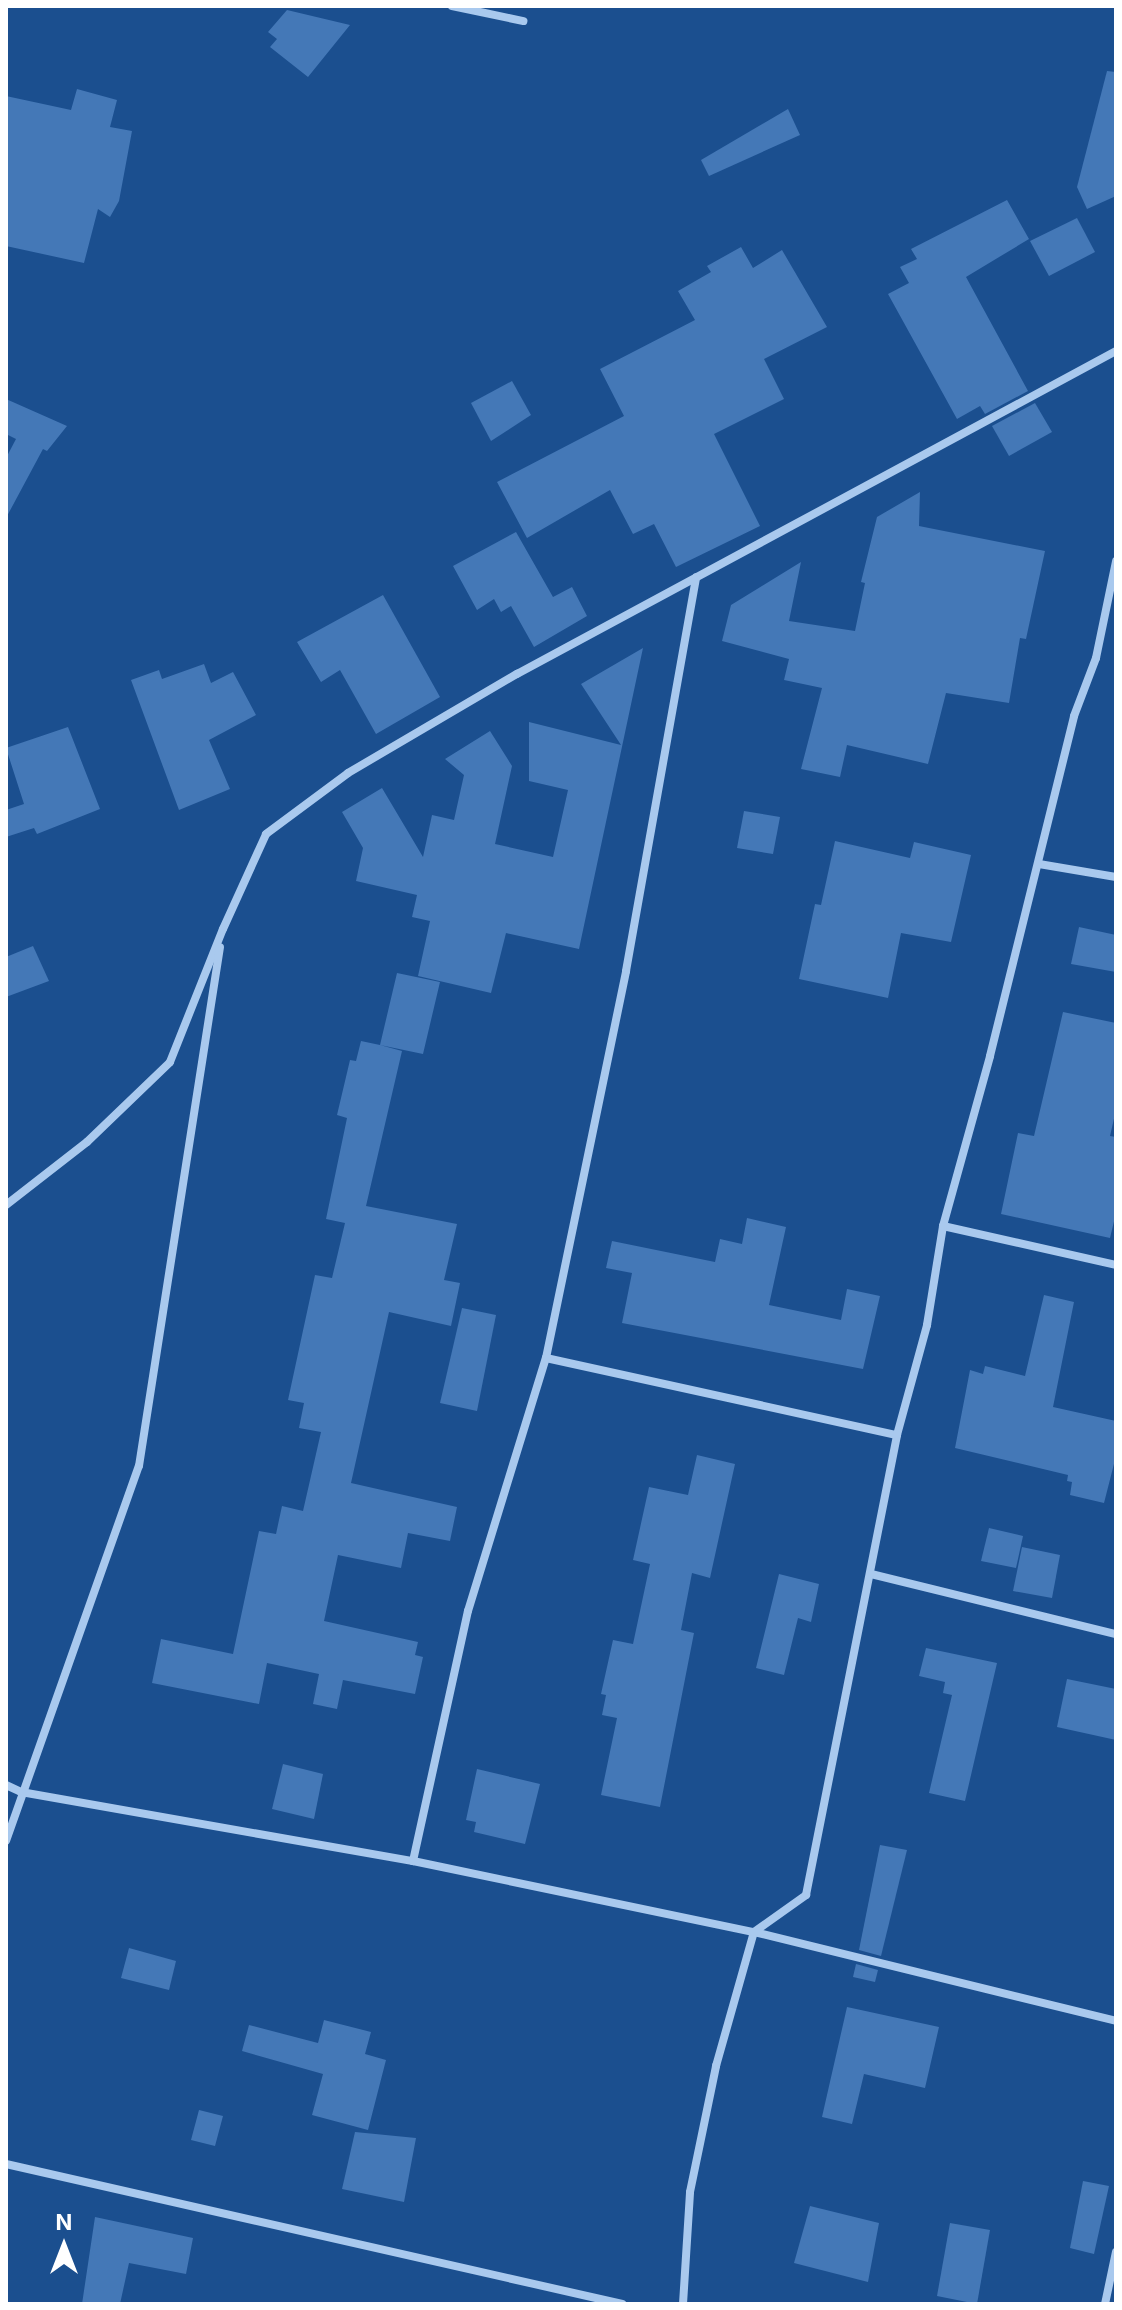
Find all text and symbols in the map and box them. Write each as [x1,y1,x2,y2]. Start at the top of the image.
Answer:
north arrow [24,2206,104,2286]
text: N [56,2209,72,2235]

